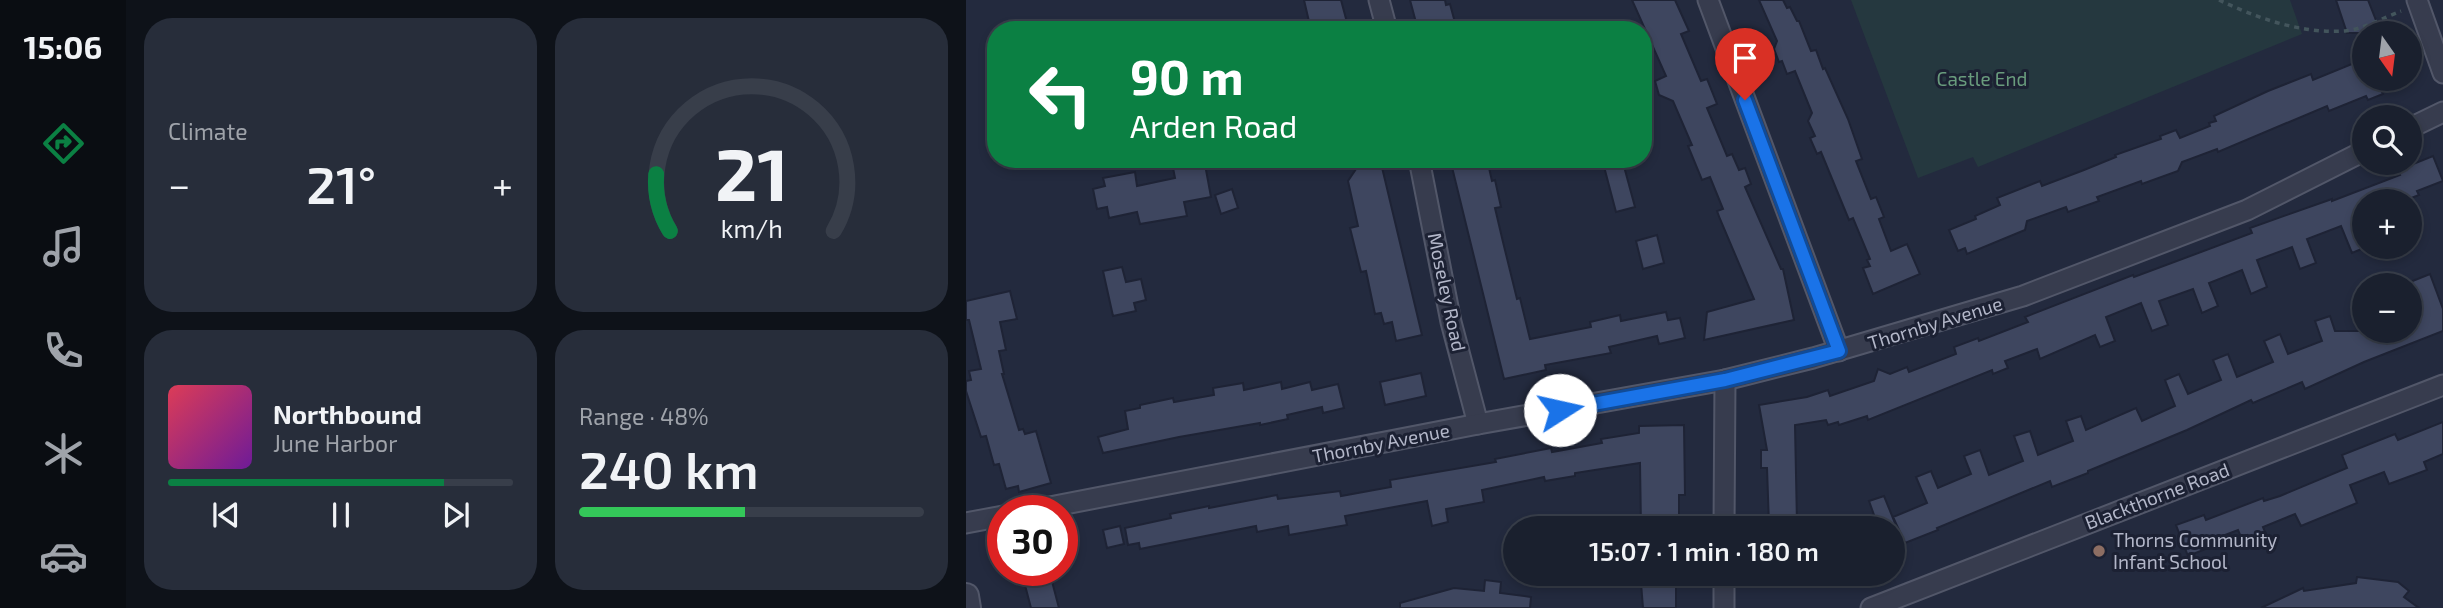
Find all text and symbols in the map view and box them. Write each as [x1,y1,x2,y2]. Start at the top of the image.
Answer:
north arrow [2352,21,2422,91]
map controls [2352,21,2422,343]
text: 15:06 [24,27,102,65]
pin [1715,28,1775,100]
icon: arrive [1726,39,1764,77]
text: 90 m [1130,46,1244,105]
icon: left [1015,49,1106,140]
park label: Castle End [1937,67,2027,90]
button: search [2352,105,2422,175]
text: Arden Road [1130,106,1297,144]
text: Climate [168,117,248,145]
icon: directions [39,119,88,168]
text: 21 [715,128,788,216]
text: 21° [306,152,376,214]
text: − [168,161,190,207]
text: + [492,161,513,207]
button: + [2352,189,2422,259]
text: km/h [720,213,783,243]
icon: music [39,222,88,271]
street label: Moseley Road [1424,230,1471,353]
button: − [2352,273,2422,343]
street label: Thornby Avenue [1865,291,2005,354]
icon: phone [39,326,88,375]
position arrow [1523,373,1597,447]
text: Northbound [273,398,422,429]
text: Range · 48% [579,402,709,430]
street label: Thornby Avenue [1310,418,1451,467]
icon: climate [39,429,88,478]
text: June Harbor [273,429,397,457]
text: 240 km [579,437,759,499]
street label: Blackthorne Road [2081,457,2232,534]
speed limit sign: 30 [987,495,1078,586]
icon: previous [207,496,245,534]
icon: pause [322,496,360,534]
icon: next [437,496,475,534]
place label: Thorns Community Infant School [2113,528,2277,573]
icon: car [39,532,88,581]
text: 15:07 · 1 min · 180 m [1589,535,1819,566]
marker: Thorns Community Infant School [2091,543,2107,559]

